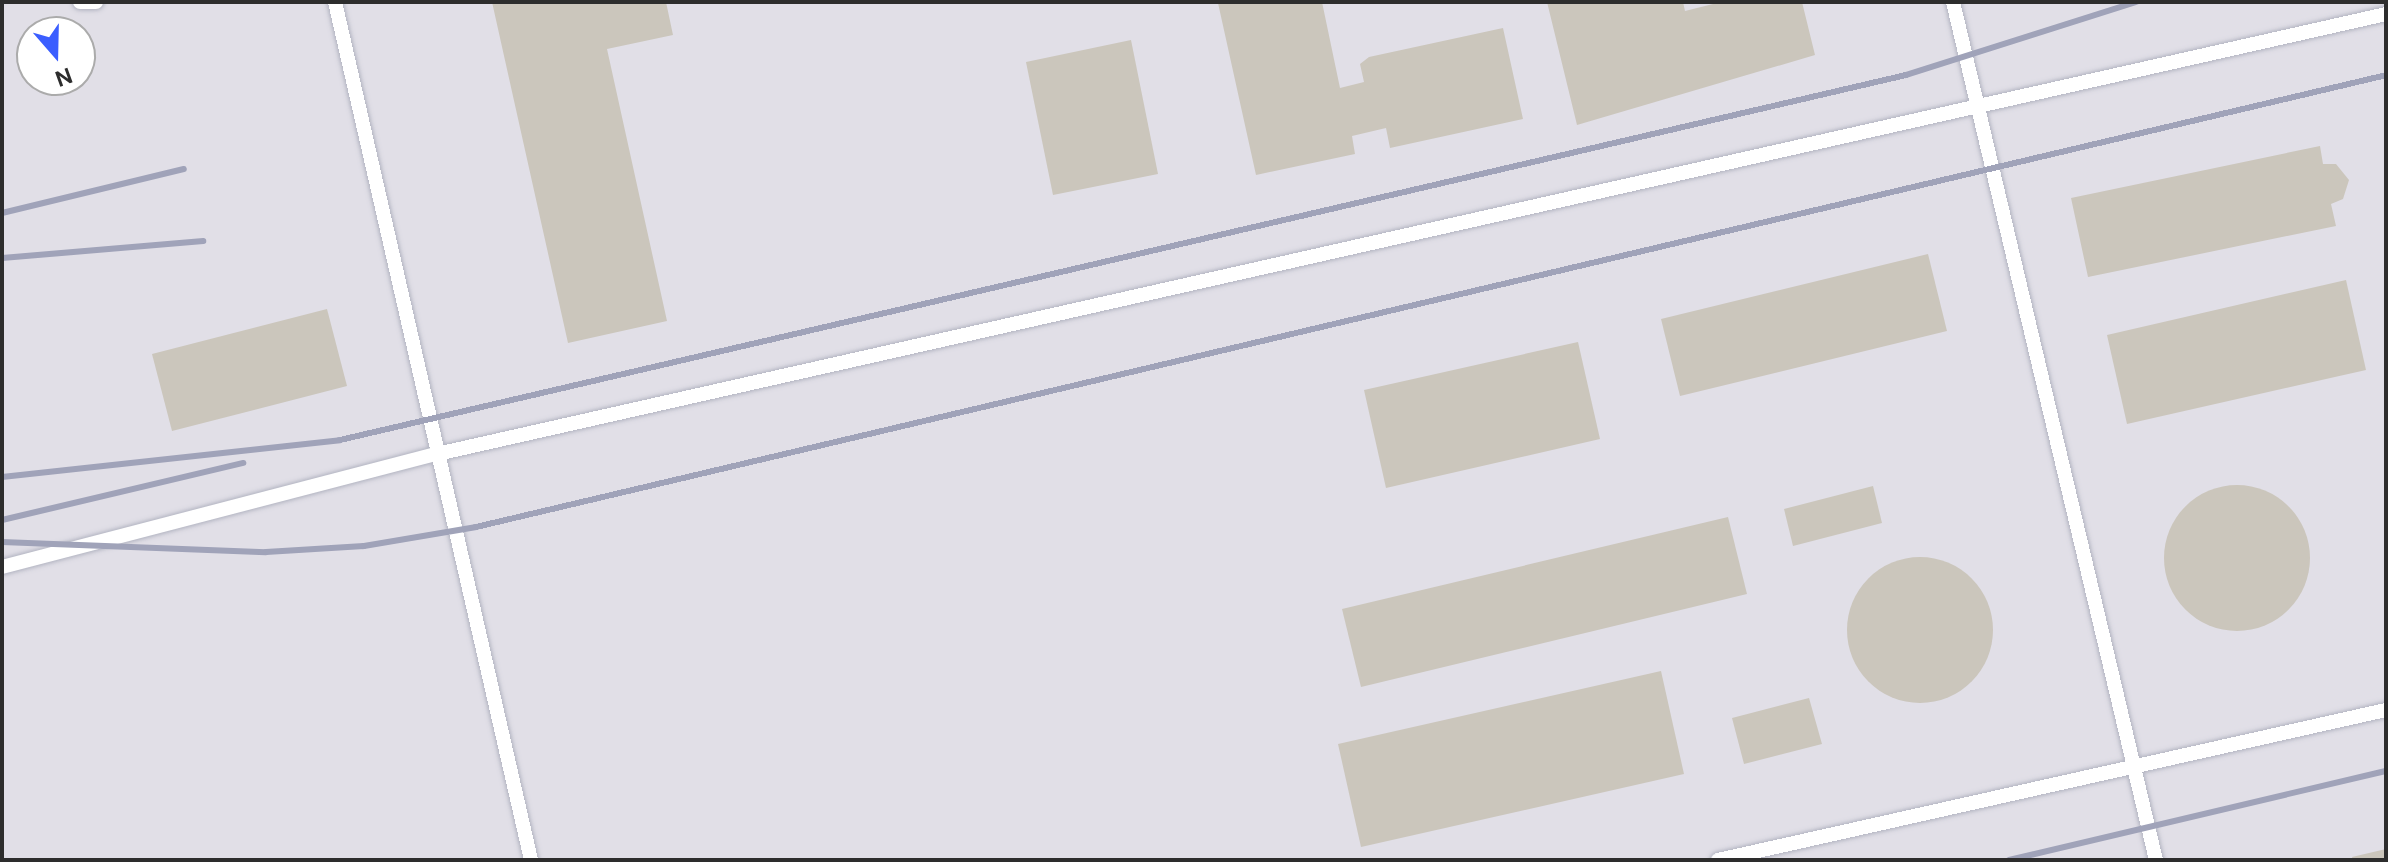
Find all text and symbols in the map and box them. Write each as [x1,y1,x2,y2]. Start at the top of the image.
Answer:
north arrow [16,16,96,96]
text: N [51,61,76,94]

